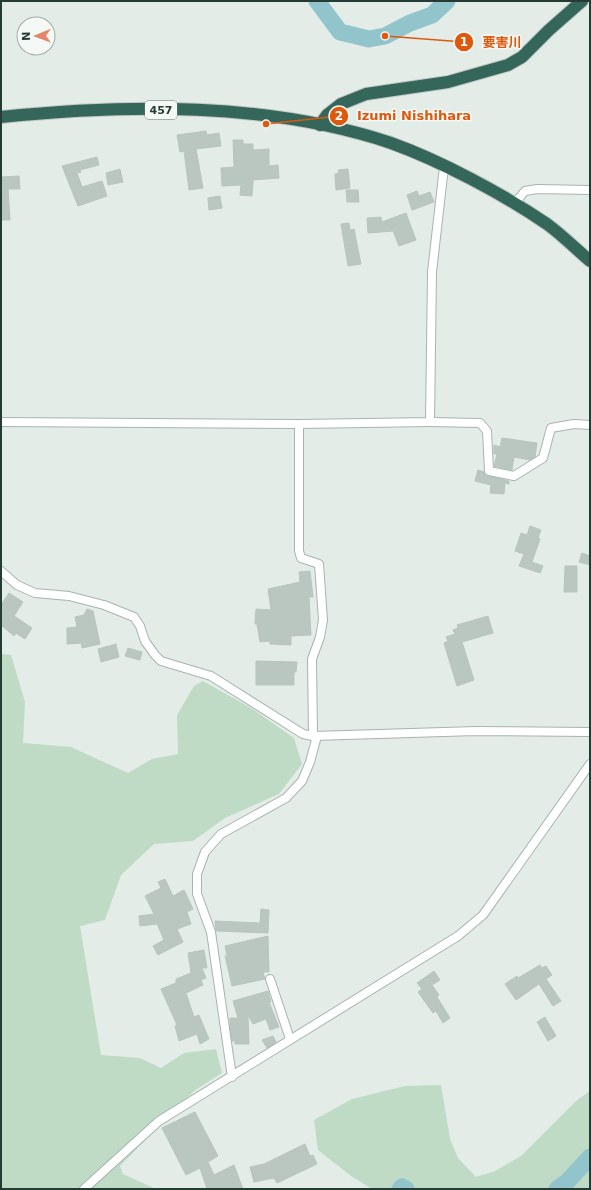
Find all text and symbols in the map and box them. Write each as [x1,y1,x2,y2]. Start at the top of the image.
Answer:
north arrow [16,16,56,56]
callout: 要害川 [454,30,529,55]
text: N [20,31,33,41]
text: 1 [460,35,468,49]
text: 要害川 [482,35,522,50]
road number: 457 [145,101,177,119]
callout: Izumi Nishihara [329,103,479,128]
text: Izumi Nishihara [357,108,471,123]
text: 2 [335,109,343,123]

